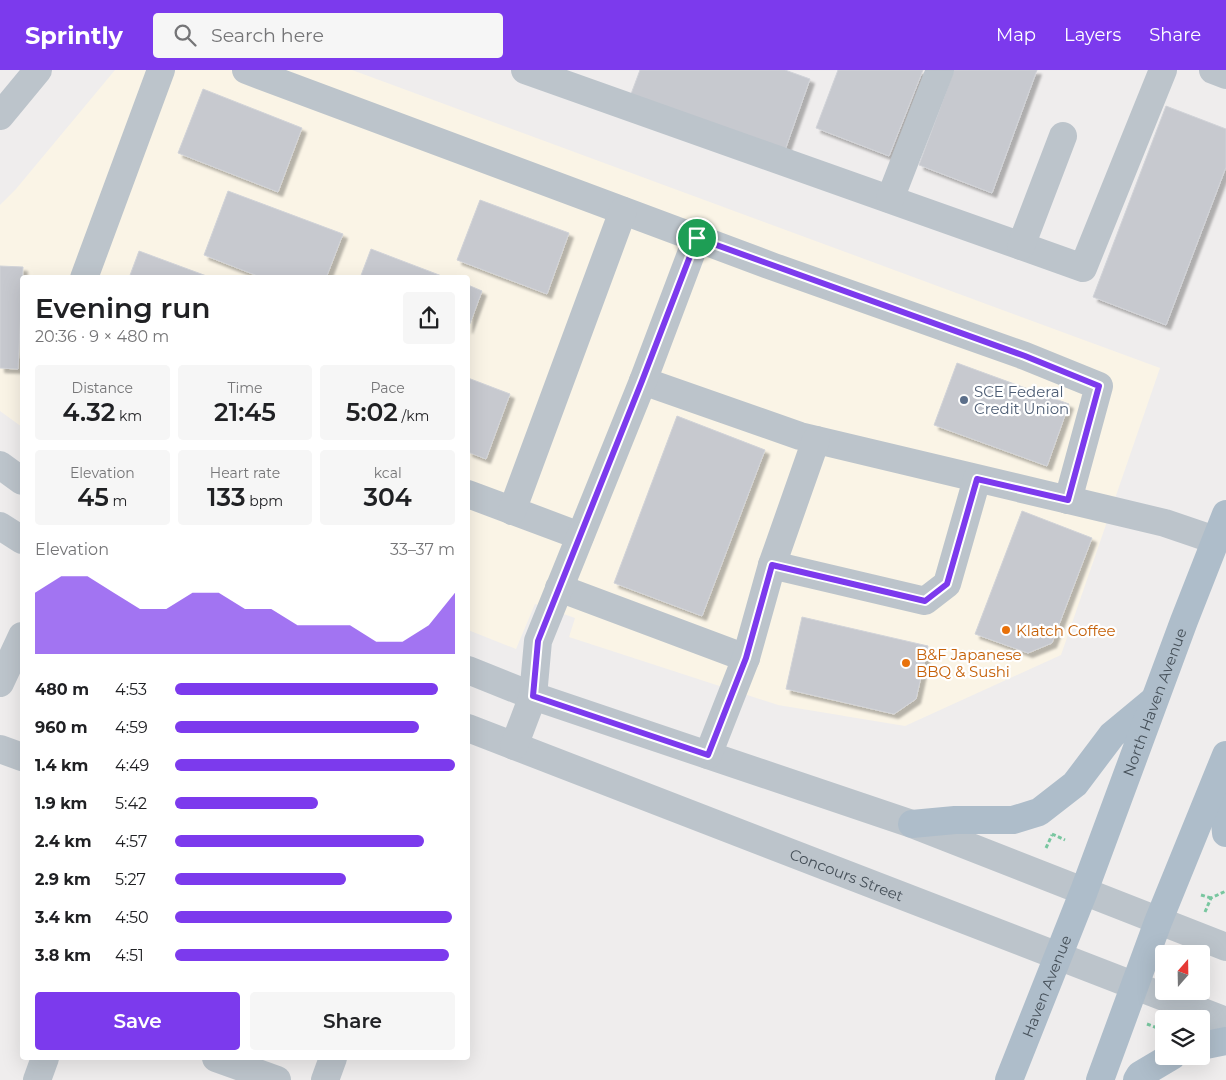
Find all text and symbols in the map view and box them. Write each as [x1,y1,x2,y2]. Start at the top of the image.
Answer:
search box [153,13,503,58]
text: Sprintly [25,21,123,50]
icon: search [171,21,199,49]
text: Search here [211,24,324,47]
text: Map [996,24,1036,46]
text: Layers [1064,24,1121,46]
text: Share [1149,24,1201,46]
pin [676,217,718,259]
icon: arrive [683,224,711,252]
text: Evening run [35,291,210,325]
button: share [403,292,455,344]
text: 20:36 · 9 × 480 m [35,327,169,346]
text: Distance [72,379,133,397]
text: Time [227,379,263,397]
text: Pace [371,379,405,397]
place label: SCE Federal Credit Union [974,382,1069,418]
marker: SCE Federal Credit Union [958,394,970,406]
text: 4.32 [63,397,115,427]
text: 21:45 [214,397,276,427]
text: 5:02 [346,397,398,427]
text: km [115,407,142,425]
text: /km [398,407,429,425]
text: Elevation [70,464,135,482]
text: Heart rate [210,464,280,482]
text: kcal [374,464,402,482]
text: 45 [77,482,109,512]
text: 133 [207,482,245,512]
text: 304 [363,482,412,512]
text: m [109,492,127,510]
text: bpm [245,492,283,510]
text: Elevation [35,540,109,559]
text: 33–37 m [390,540,455,559]
place label: Klatch Coffee [1016,621,1116,640]
marker: Klatch Coffee [1000,624,1012,636]
street label: North Haven Avenue [1118,625,1190,779]
place label: B&F Japanese BBQ & Sushi [916,645,1022,681]
marker: B&F Japanese BBQ & Sushi [900,657,912,669]
text: 480 m [35,680,89,699]
text: 4:53 [115,680,147,699]
text: 960 m [35,718,88,737]
text: 4:59 [115,718,148,737]
text: 1.4 km [35,756,88,775]
text: 4:49 [115,756,149,775]
text: 1.9 km [35,794,87,813]
text: 5:42 [115,794,147,813]
text: 2.4 km [35,832,92,851]
text: 4:57 [115,832,147,851]
street label: Concours Street [787,844,906,905]
text: 2.9 km [35,870,91,889]
text: 5:27 [115,870,146,889]
text: 3.4 km [35,908,91,927]
text: 4:50 [115,908,149,927]
street label: Haven Avenue [1017,932,1075,1040]
north arrow [1155,945,1210,1000]
map controls [1155,945,1210,1065]
text: 3.8 km [35,946,91,965]
text: 4:51 [115,946,144,965]
button: Save [35,992,240,1050]
button: Share [250,992,455,1050]
button: layers [1155,1010,1210,1065]

